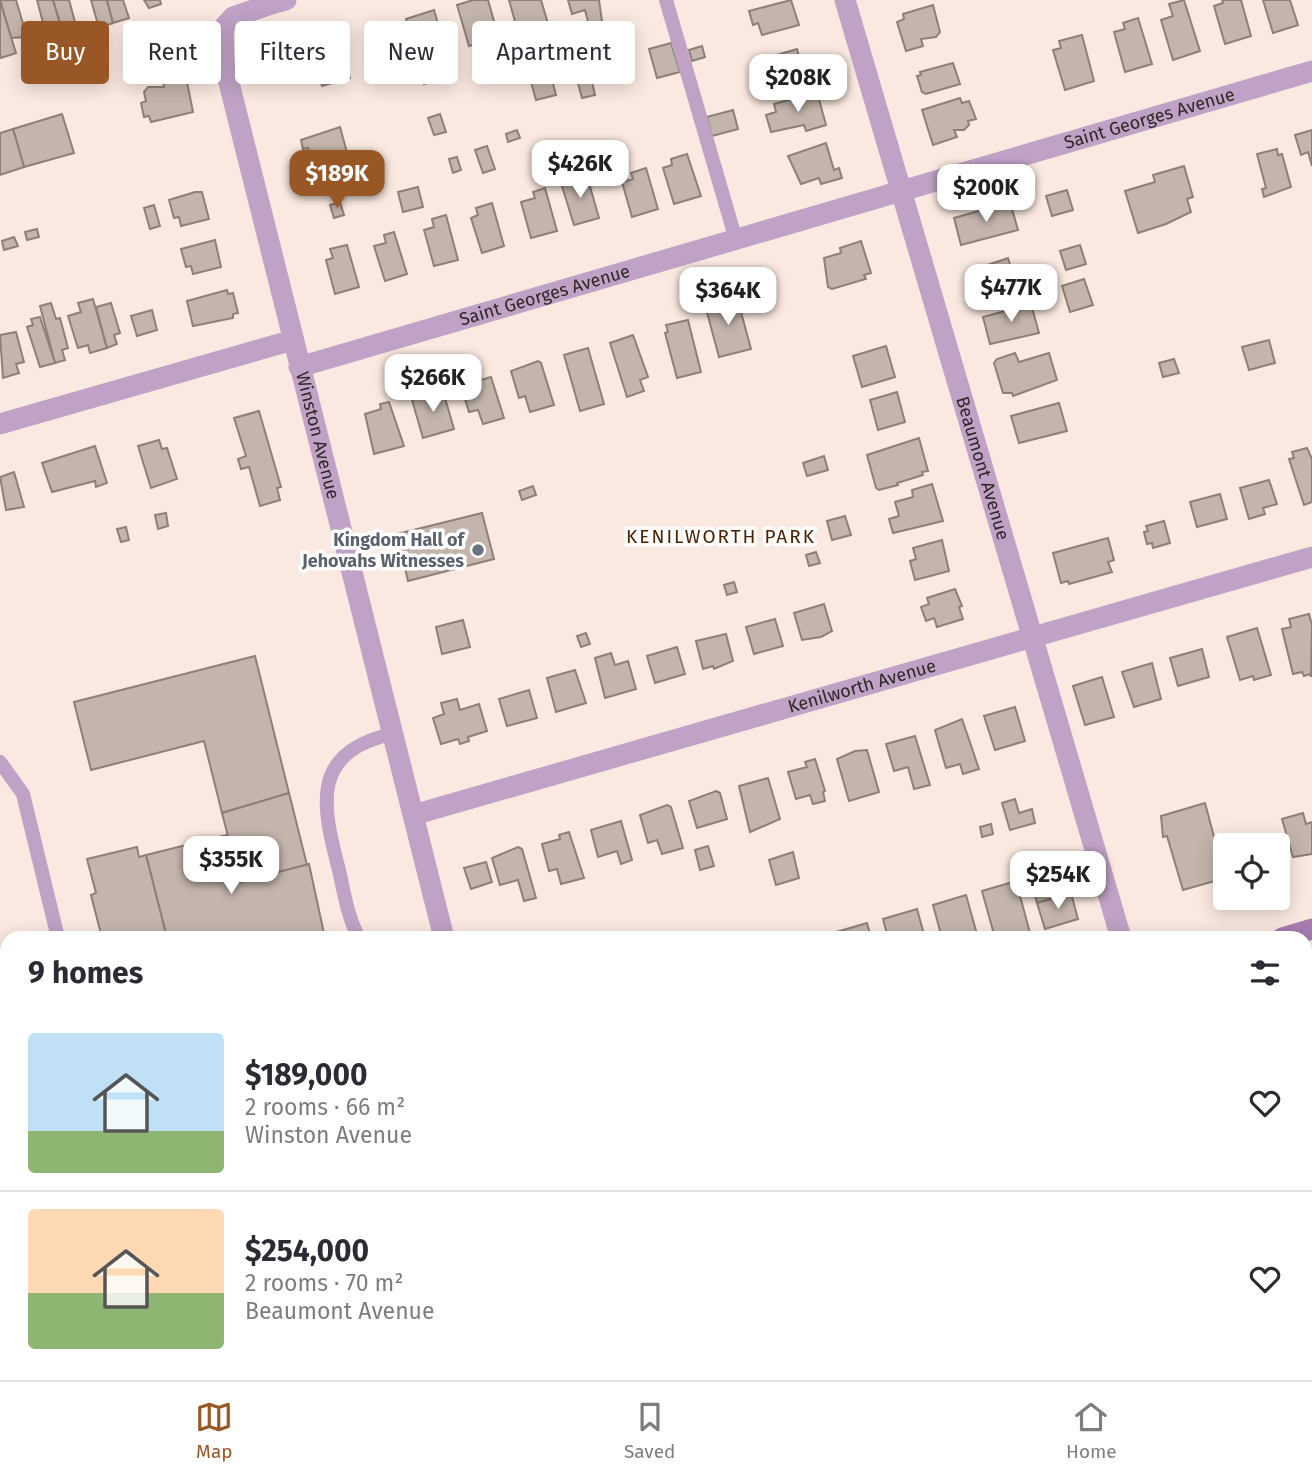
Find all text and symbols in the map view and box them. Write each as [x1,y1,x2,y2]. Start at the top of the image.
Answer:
chip: Buy [21,21,109,84]
chip: Rent [123,21,221,84]
chip: Filters [235,21,350,84]
chip: New [364,21,458,84]
chip: Apartment [472,21,635,84]
pin: $208K [749,54,847,114]
text: $208K [765,63,831,91]
street label: Saint Georges Avenue [1062,83,1237,154]
pin: $426K [531,140,629,200]
text: $426K [548,149,612,177]
pin: $189K [288,150,386,210]
text: $189K [306,159,368,187]
pin: $200K [937,164,1035,224]
text: $200K [953,173,1019,201]
street label: Saint Georges Avenue [457,260,633,331]
pin: $477K [962,264,1060,324]
pin: $364K [679,268,777,327]
text: $477K [980,273,1042,301]
text: $364K [695,276,761,304]
pin: $266K [384,354,482,414]
text: $266K [401,363,465,391]
street label: Winston Avenue [291,369,344,502]
street label: Beaumont Avenue [951,394,1014,542]
district label: KENILWORTH PARK [626,525,816,548]
place label: Kingdom Hall of Jehovahs Witnesses [301,529,466,572]
marker: Kingdom Hall of Jehovahs Witnesses [470,542,486,558]
street label: Kenilworth Avenue [785,654,938,718]
map controls [1213,833,1290,910]
button: locate [1213,833,1290,910]
pin: $355K [182,836,280,896]
text: $355K [199,845,263,873]
pin: $254K [1009,852,1107,911]
text: $254K [1026,860,1090,888]
icon: filters [1246,954,1284,992]
text: 9 homes [28,955,143,991]
text: $189,000 [245,1057,368,1093]
icon: home [84,1061,168,1145]
icon: heart [1246,1084,1284,1122]
text: 2 rooms · 66 m² [245,1093,405,1121]
text: Winston Avenue [245,1121,412,1149]
text: $254,000 [245,1233,369,1269]
icon: home [84,1237,168,1321]
icon: heart [1246,1260,1284,1298]
text: 2 rooms · 70 m² [245,1269,403,1297]
text: Beaumont Avenue [245,1297,435,1325]
tab: Map [195,1398,233,1463]
tab: Saved [624,1398,675,1463]
tab: Home [1066,1398,1117,1463]

